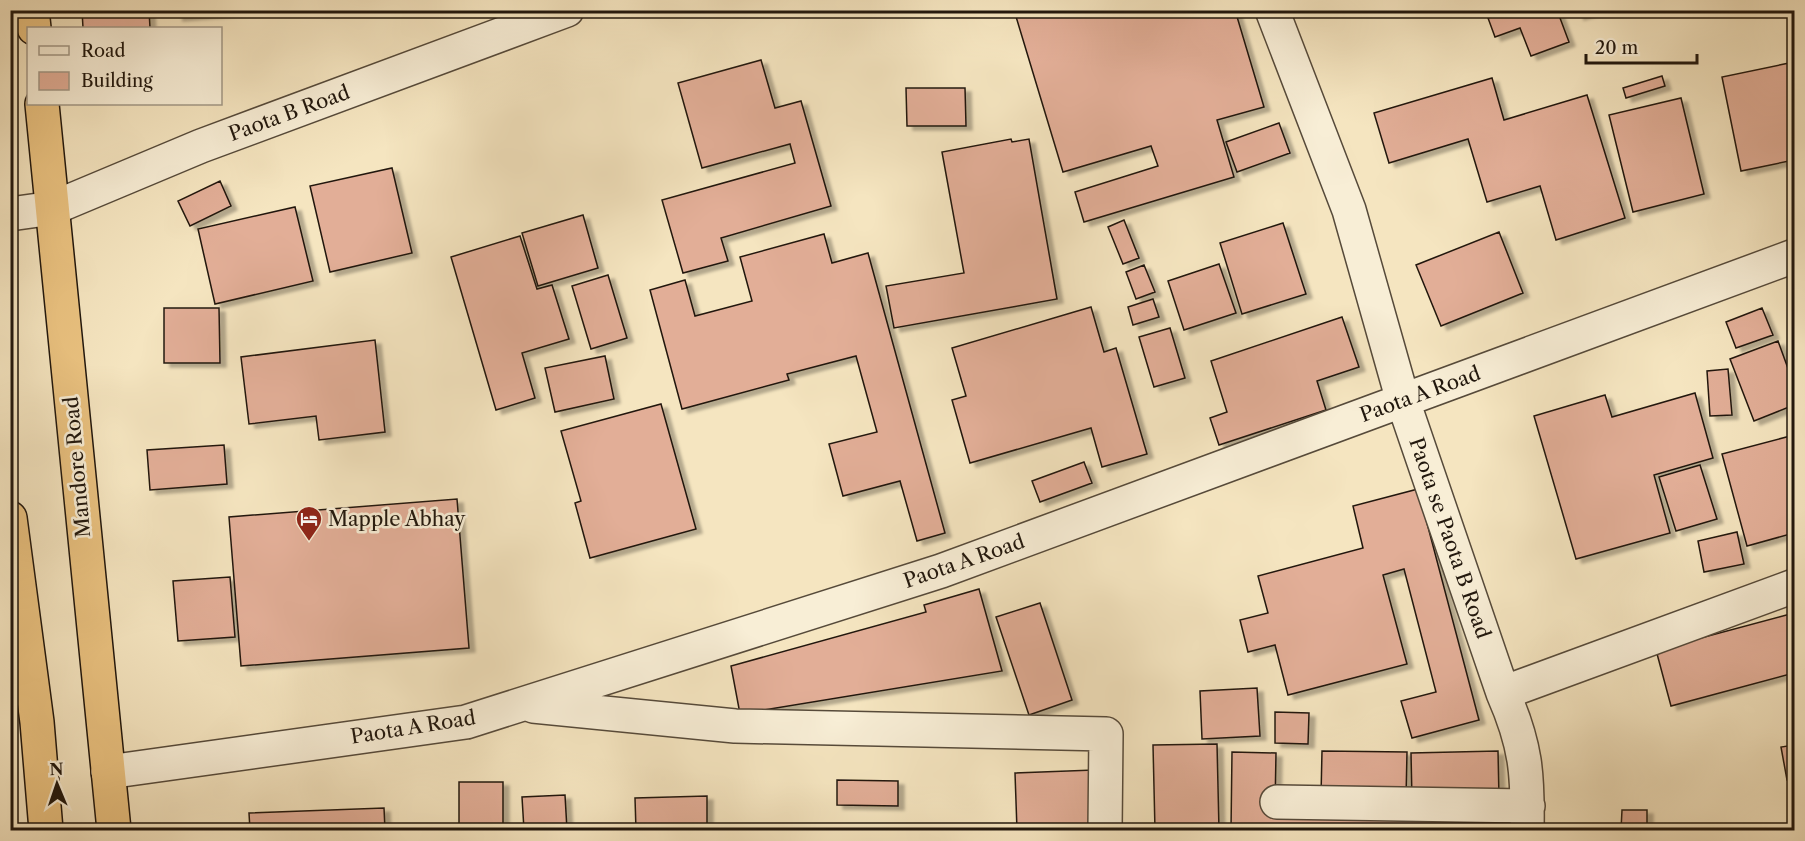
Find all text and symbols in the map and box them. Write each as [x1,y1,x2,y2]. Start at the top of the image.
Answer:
legend [27,27,222,105]
scale bar [1586,27,1697,65]
text: 20 m [1595,37,1639,59]
text: Road [81,40,126,62]
text: Building [81,70,153,92]
street label: Paota B Road [225,80,353,146]
street label: Paota A Road [1356,361,1484,427]
street label: Mandore Road [59,395,95,539]
street label: Paota se Paota B Road [1404,434,1496,642]
hotel icon: Mapple Abhay [294,504,324,542]
place label: Mapple Abhay [328,507,466,531]
street label: Paota A Road [900,529,1028,593]
street label: Paota A Road [349,705,477,749]
north arrow [27,754,87,814]
text: N [49,759,64,779]

